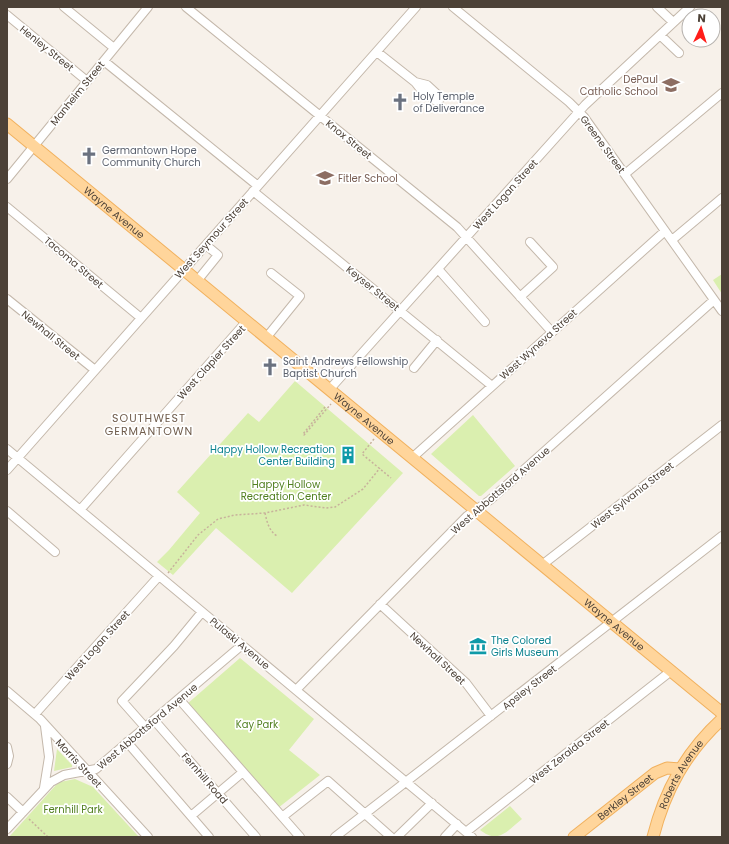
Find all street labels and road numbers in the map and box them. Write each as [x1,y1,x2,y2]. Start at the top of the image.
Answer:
street label: Henley Street [16,22,77,75]
street label: Manheim Street [47,58,108,129]
street label: Greene Street [576,112,629,177]
street label: Knox Street [322,116,375,163]
street label: West Logan Street [470,156,541,233]
street label: Wayne Avenue [80,183,148,242]
street label: West Seymour Street [171,194,252,282]
street label: Tacoma Street [41,233,107,292]
street label: Keyser Street [343,262,403,315]
street label: West Wyneva Street [496,305,581,383]
street label: Newhall Street [18,307,83,364]
street label: West Clapier Street [174,322,249,403]
street label: Wayne Avenue [330,389,398,448]
street label: West Abbottsford Avenue [447,443,553,538]
street label: West Sylvania Street [588,458,677,533]
street label: Wayne Avenue [580,595,648,654]
street label: West Logan Street [62,607,133,684]
street label: Pulaski Avenue [206,614,273,673]
street label: Newhall Street [406,629,469,688]
street label: Apsley Street [499,661,560,713]
street label: West Abbottsford Avenue [94,680,201,773]
street label: West Zeralda Street [526,715,613,787]
street label: Morris Street [52,736,106,791]
street label: Roberts Avenue [655,737,707,811]
street label: Fernhill Road [178,749,231,807]
street label: Berkley Street [594,770,657,824]

